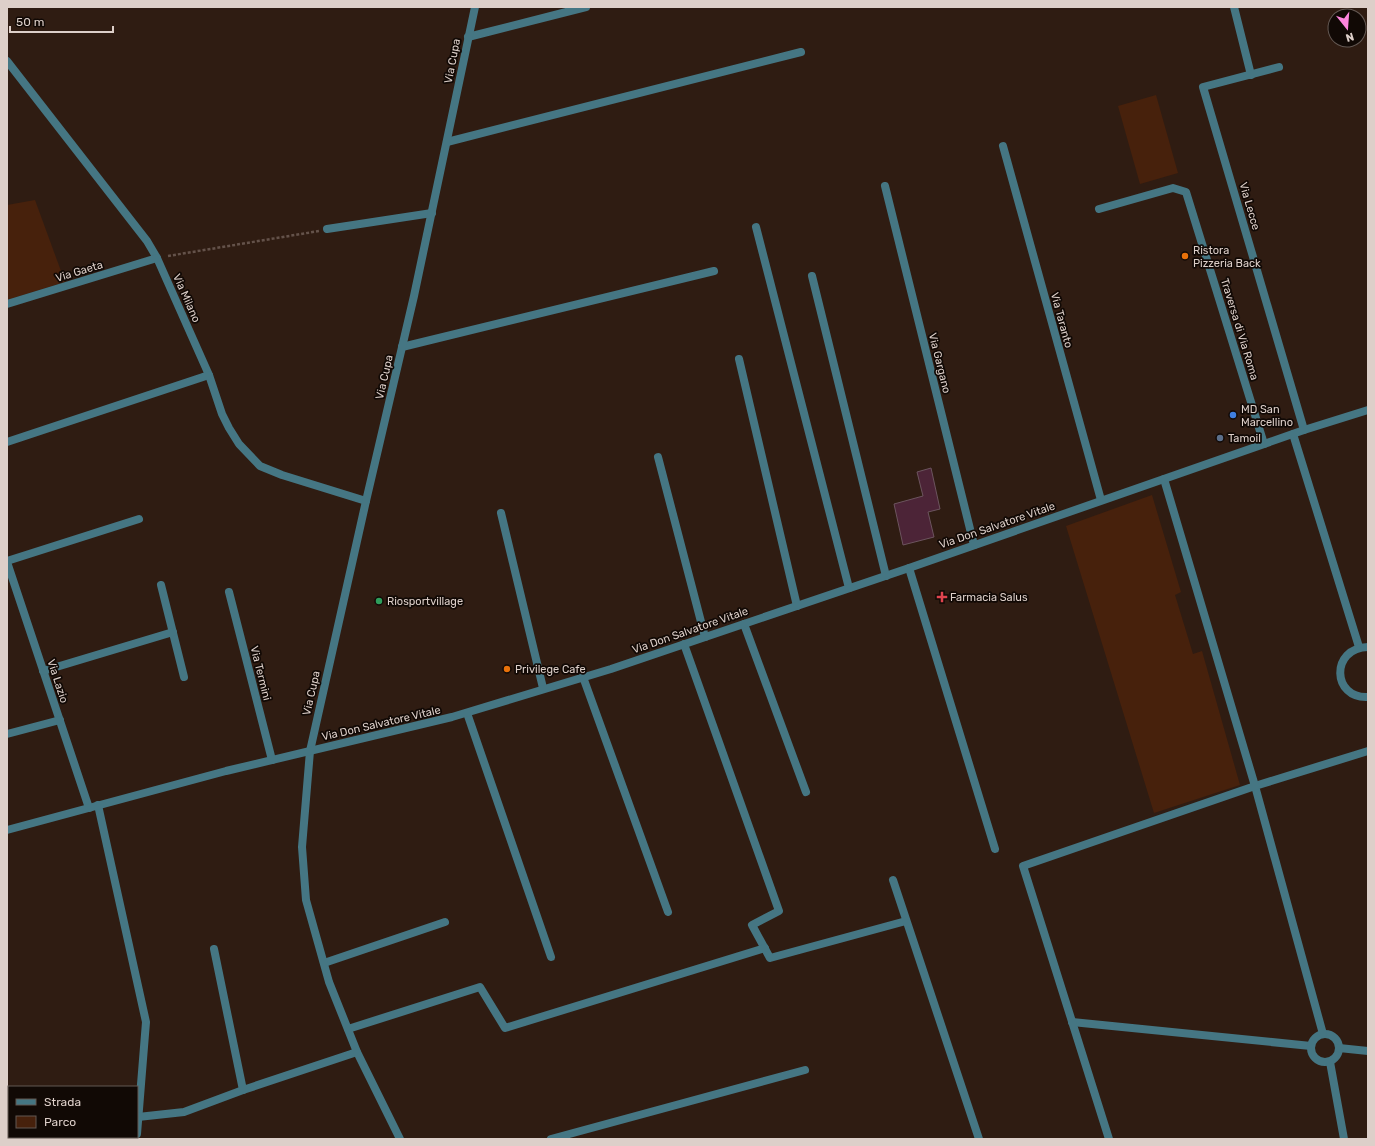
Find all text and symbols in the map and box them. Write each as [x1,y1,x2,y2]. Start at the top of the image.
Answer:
scale bar [10,8,113,34]
north arrow [1327,8,1367,48]
text: 50 m [16,15,44,29]
text: N [1344,30,1355,44]
street label: Via Cupa [442,38,463,85]
street label: Via Lecce [1236,181,1263,232]
place label: Ristora Pizzeria Back [1193,244,1261,270]
marker: Ristora Pizzeria Back [1180,251,1190,261]
street label: Via Gaeta [54,258,104,285]
street label: Via Milano [170,272,203,324]
street label: Traversa di Via Roma [1218,277,1261,382]
street label: Via Taranto [1048,291,1075,349]
street label: Via Gargano [926,332,953,395]
street label: Via Cupa [373,354,396,401]
place label: MD San Marcellino [1241,403,1293,429]
marker: MD San Marcellino [1228,410,1238,420]
place label: Tamoil [1228,432,1261,445]
marker: Tamoil [1215,433,1225,443]
street label: Via Don Salvatore Vitale [938,500,1057,551]
place label: Farmacia Salus [950,591,1028,604]
marker: Farmacia Salus [937,592,947,602]
place label: Riosportvillage [387,595,463,608]
marker: Riosportvillage [374,596,384,606]
street label: Via Don Salvatore Vitale [631,605,750,656]
street label: Via Termini [247,645,274,702]
street label: Via Lazio [44,658,71,705]
place label: Privilege Cafe [515,663,586,676]
marker: Privilege Cafe [502,664,512,674]
street label: Via Cupa [300,670,323,717]
street label: Via Don Salvatore Vitale [320,703,442,744]
legend [8,1086,138,1138]
text: Strada [44,1095,81,1109]
text: Parco [44,1115,76,1129]

